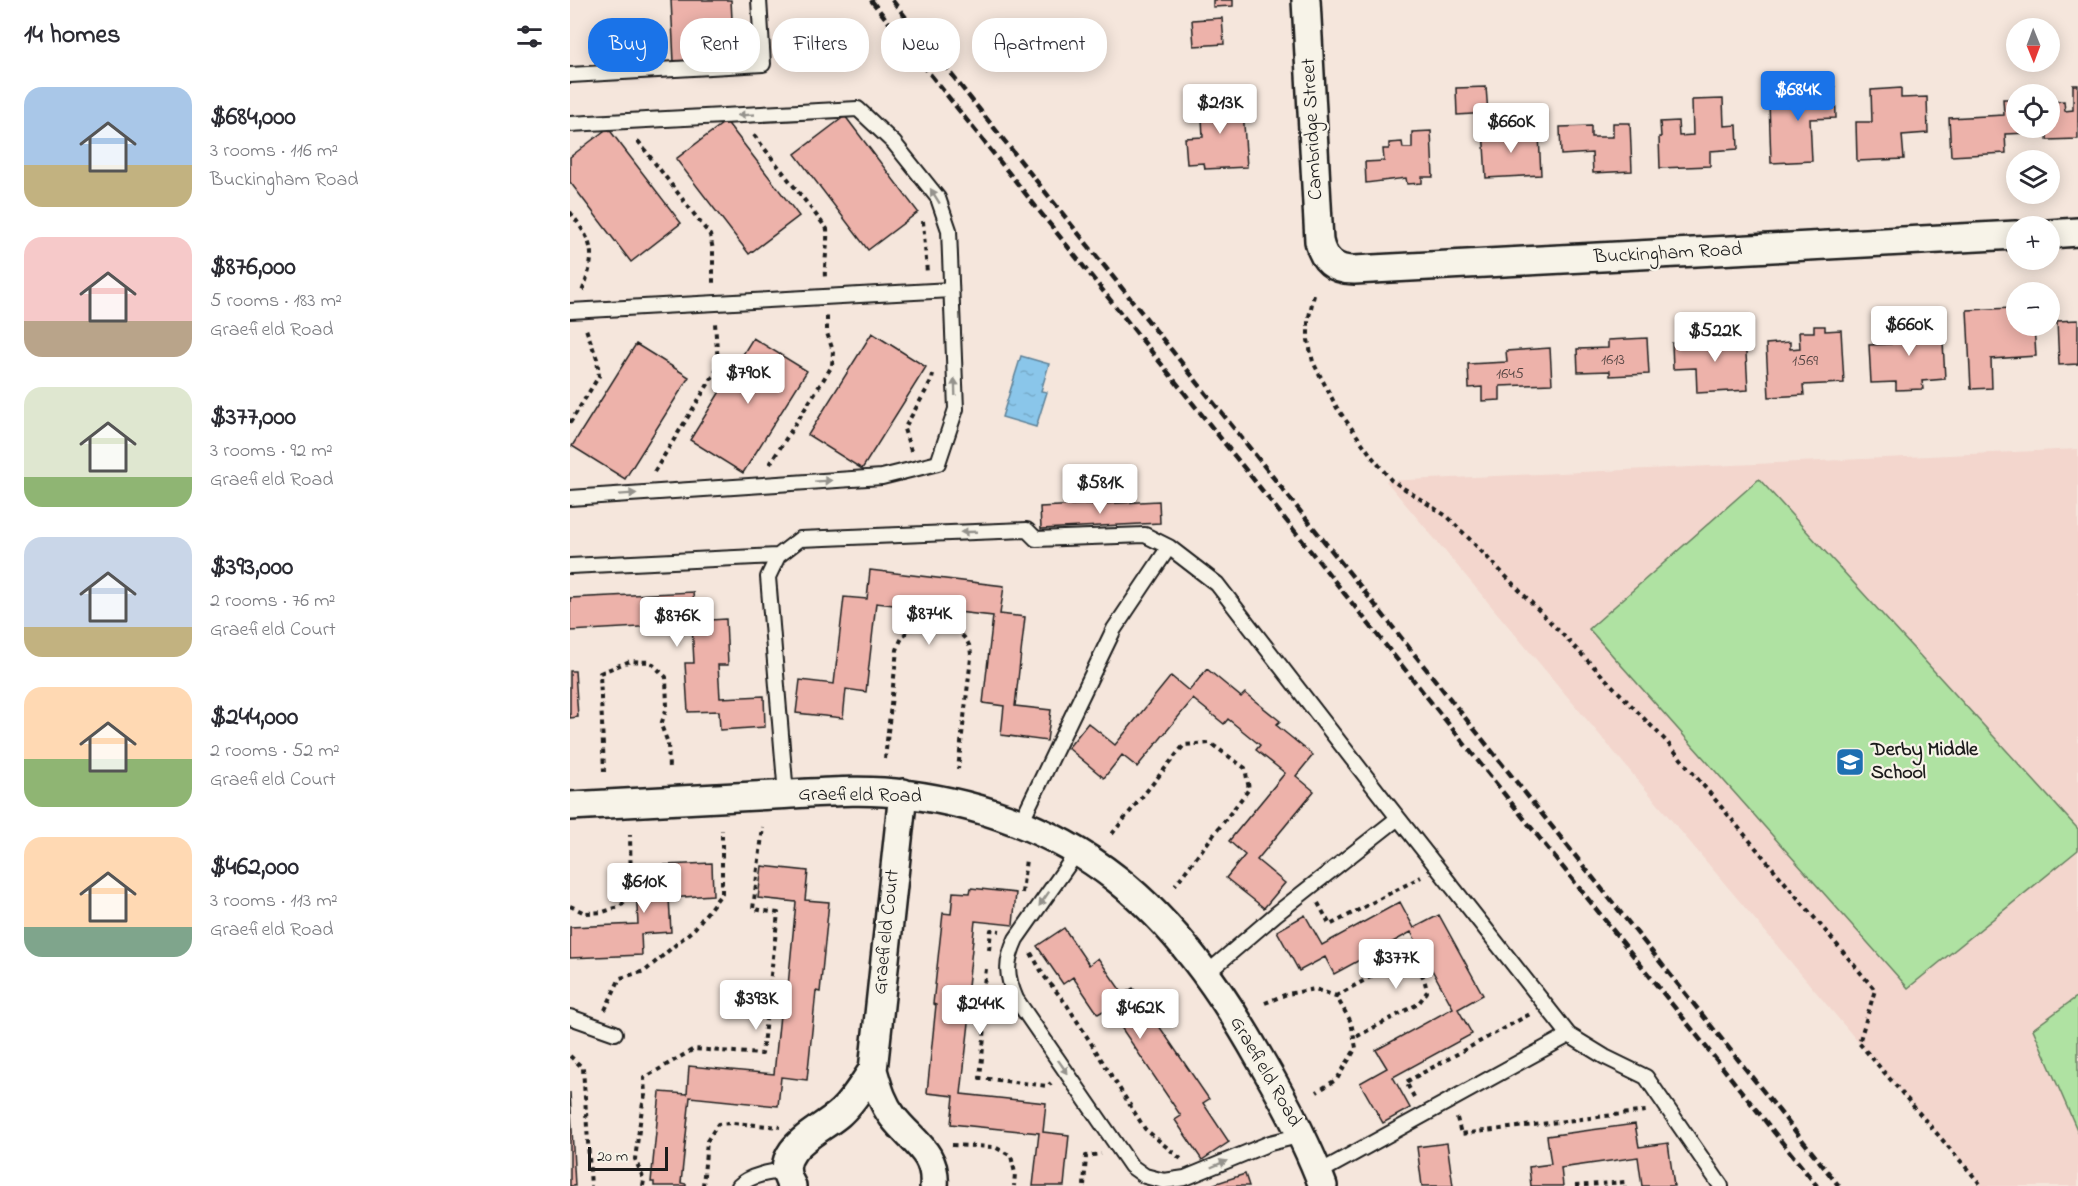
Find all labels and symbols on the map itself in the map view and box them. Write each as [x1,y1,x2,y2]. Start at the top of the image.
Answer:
north arrow [2006,18,2060,72]
street label: Cambridge Street [1295,57,1332,201]
pin: $684K [1756,71,1840,122]
pin: $213K [1178,84,1262,135]
pin: $660K [1469,103,1553,154]
one-way arrow [736,110,755,119]
one-way arrow [929,188,940,204]
street label: Buckingham Road [1592,236,1743,273]
pin: $660K [1867,306,1951,357]
pin: $522K [1673,312,1757,363]
house number: 1613 [1601,348,1625,372]
house number: 1569 [1792,349,1818,373]
pin: $790K [706,354,790,405]
house number: 1645 [1496,362,1524,386]
one-way arrow [950,378,959,397]
pin: $581K [1058,464,1142,515]
one-way arrow [813,477,832,486]
one-way arrow [619,489,638,499]
one-way arrow [959,528,978,537]
pin: $874K [887,595,971,646]
pin: $876K [635,597,719,648]
place label: Derby Middle School [1870,736,1979,788]
school or university icon: Derby Middle School [1834,746,1866,778]
street label: Graefield Road [798,780,922,812]
pin: $610K [602,863,686,914]
street label: Graefield Court [866,868,908,996]
one-way arrow [1038,890,1050,906]
pin: $377K [1354,939,1438,990]
pin: $393K [714,980,798,1031]
pin: $244K [938,985,1022,1036]
pin: $462K [1098,989,1182,1040]
street label: Graefield Road [1222,1011,1308,1133]
one-way arrow [1057,1059,1068,1075]
scale bar [588,1144,668,1172]
one-way arrow [1211,1159,1229,1169]

